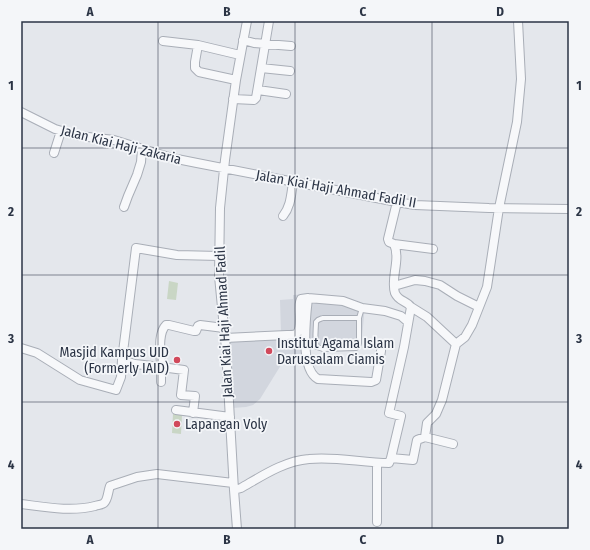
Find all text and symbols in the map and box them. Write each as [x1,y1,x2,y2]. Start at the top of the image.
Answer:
text: A [85,4,94,19]
text: B [223,4,231,19]
text: C [360,4,367,19]
text: D [496,4,504,19]
text: 1 [8,78,14,93]
text: 1 [576,78,582,93]
street label: Jalan Kiai Haji Zakaria [59,122,183,168]
street label: Jalan Kiai Haji Ahmad Fadil II [254,167,418,211]
text: 2 [7,204,14,219]
text: 2 [575,204,582,219]
street label: Jalan Kiai Haji Ahmad Fadil [212,245,236,398]
text: 3 [7,331,14,346]
text: 3 [575,331,582,346]
place label: Institut Agama Islam Darussalam Ciamis [277,335,394,368]
place label: Masjid Kampus UID (Formerly IAID) [59,344,169,377]
marker: Institut Agama Islam Darussalam Ciamis [264,346,274,356]
marker: Masjid Kampus UID (Formerly IAID) [172,355,182,365]
place label: Lapangan Voly [185,416,268,433]
marker: Lapangan Voly [172,419,182,429]
text: 4 [8,457,15,472]
text: 4 [576,457,583,472]
text: A [85,532,94,547]
text: B [223,532,231,547]
text: C [360,532,367,547]
text: D [496,532,504,547]

